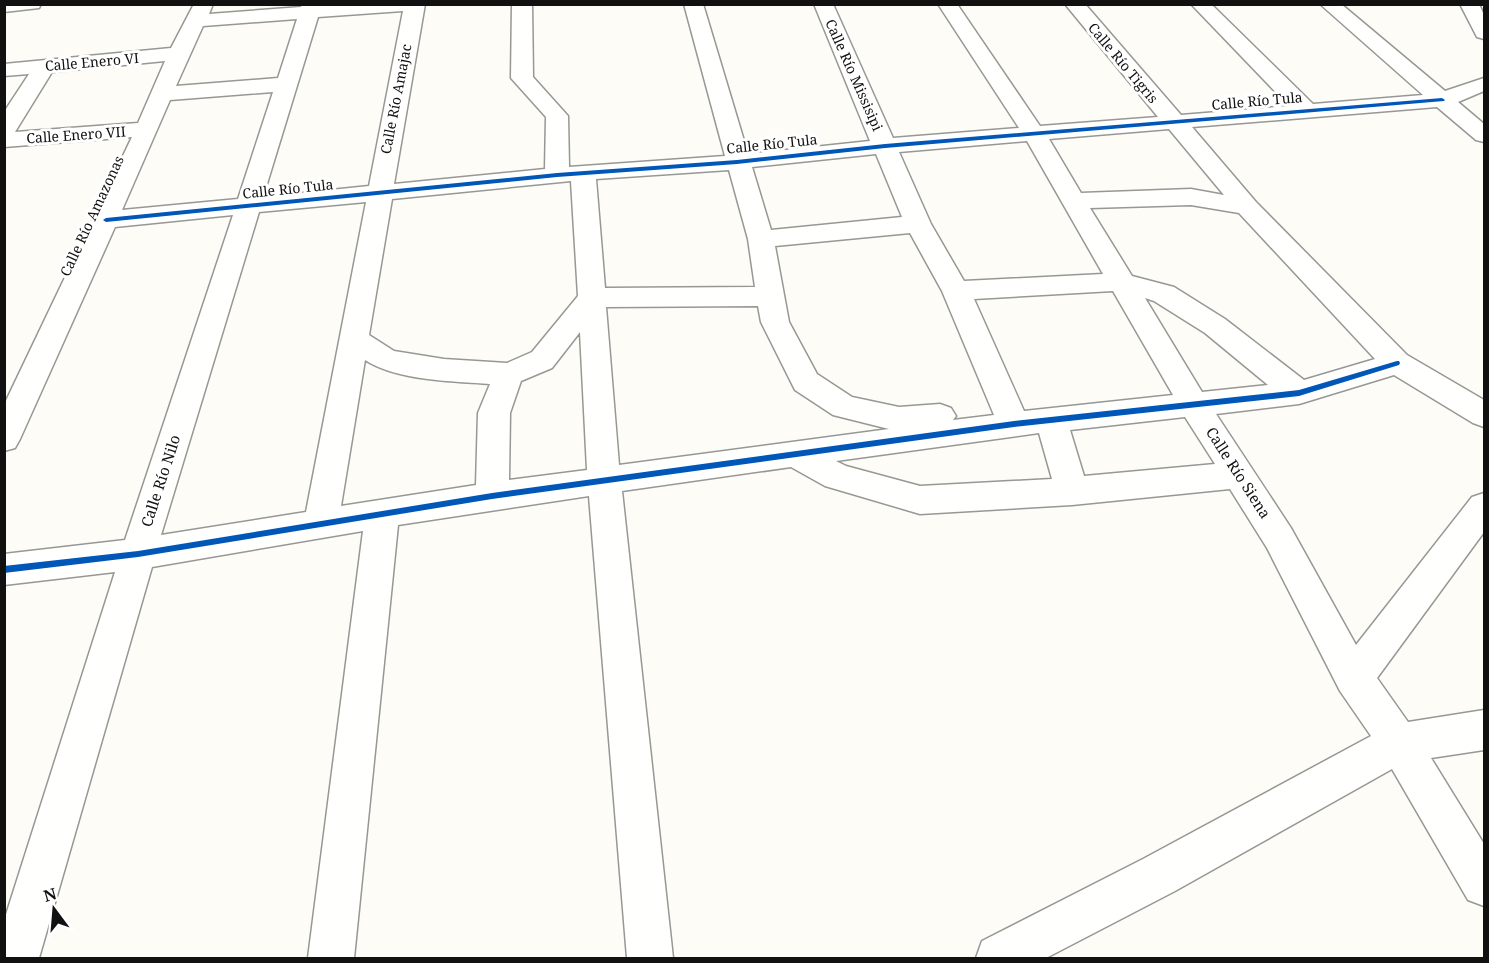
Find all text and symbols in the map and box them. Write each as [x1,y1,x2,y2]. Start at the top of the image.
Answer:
street label: Calle Río Missisipi [821,16,888,134]
street label: Calle Río Tigris [1084,18,1163,107]
street label: Calle Río Amajac [376,42,416,156]
street label: Calle Enero VI [44,48,140,75]
street label: Calle Río Tula [1211,87,1303,114]
street label: Calle Enero VII [26,122,126,147]
street label: Calle Río Tula [726,129,818,158]
street label: Calle Río Amazonas [55,152,128,279]
street label: Calle Río Tula [242,174,334,203]
street label: Calle Río Siena [1202,423,1276,522]
street label: Calle Río Nilo [136,432,184,529]
north arrow [24,879,84,939]
text: N [41,882,59,907]

